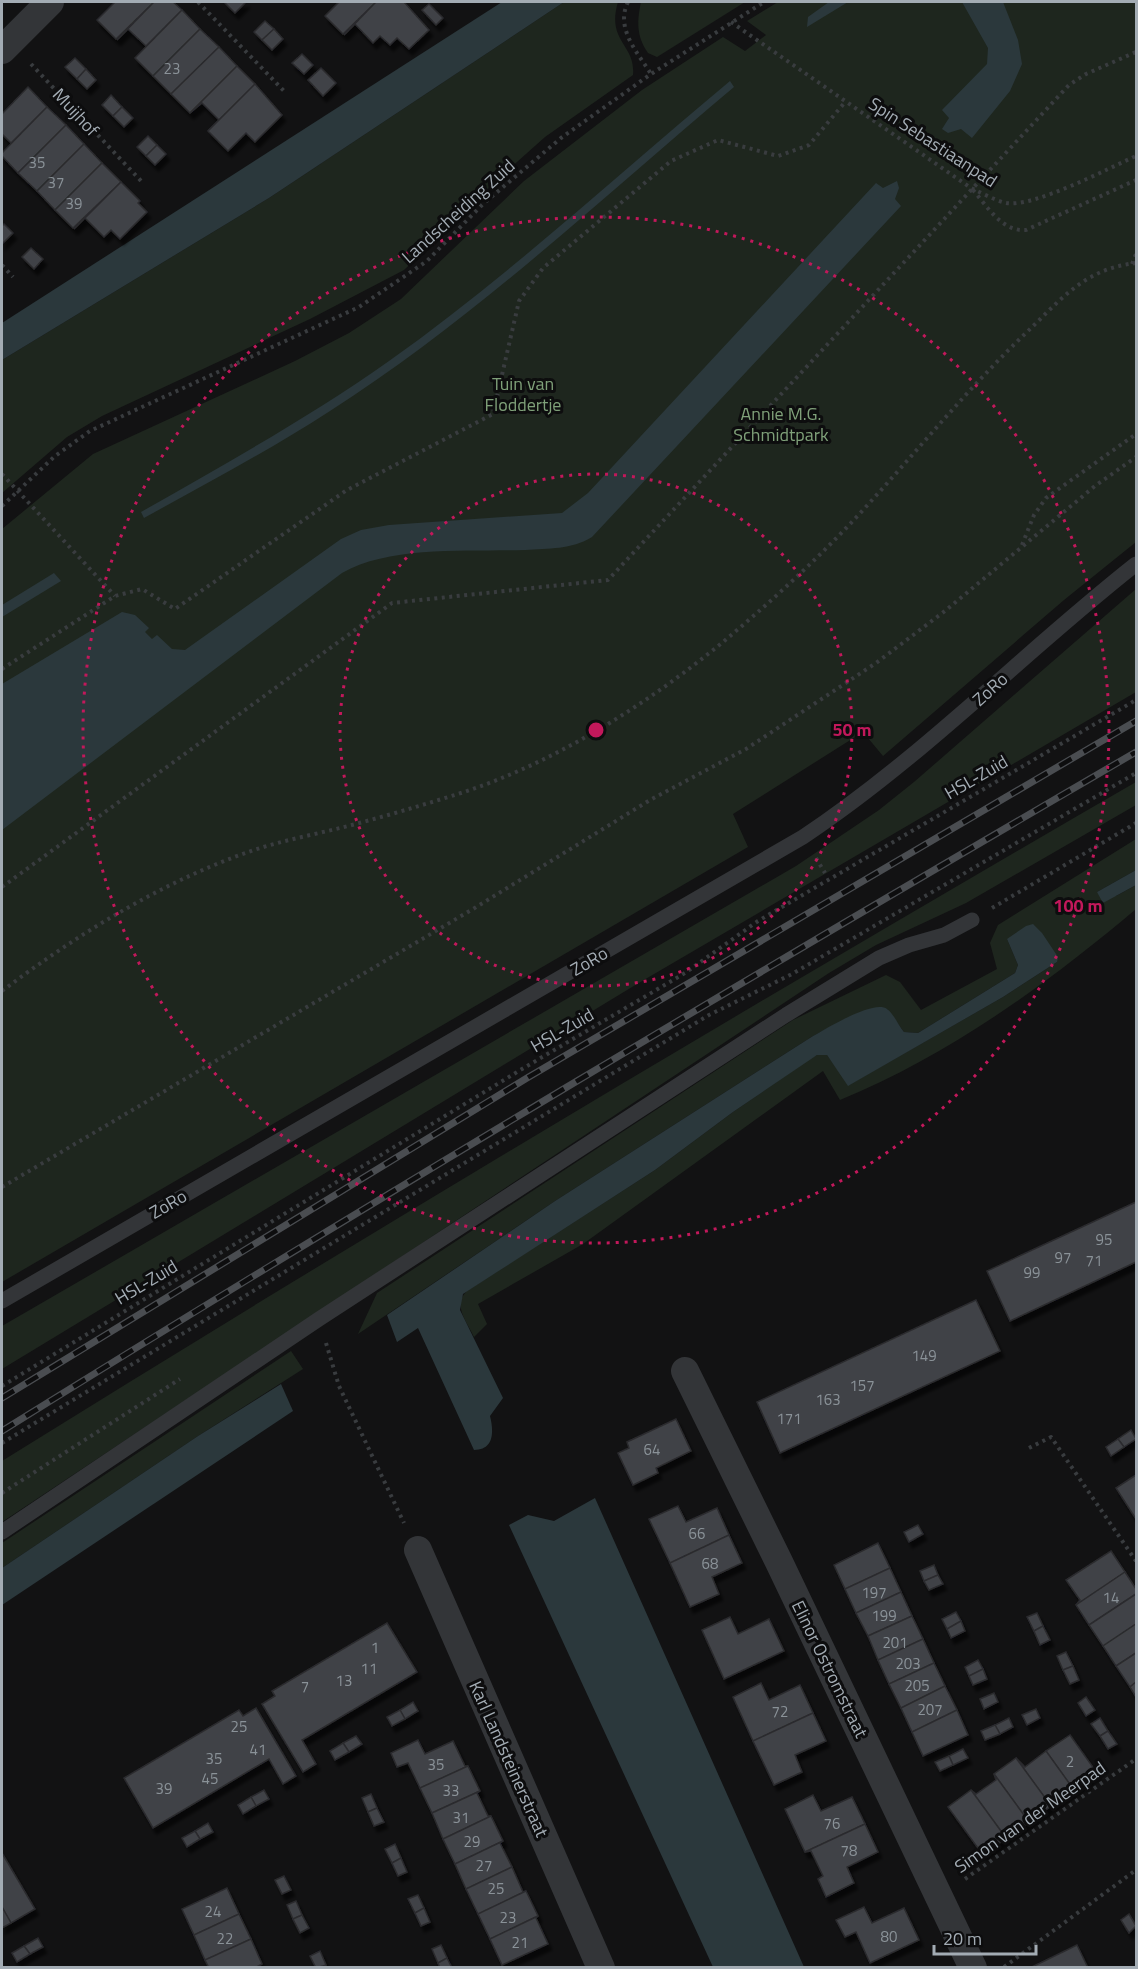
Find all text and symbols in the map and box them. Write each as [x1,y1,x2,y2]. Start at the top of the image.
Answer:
house number: 23 [164,57,180,80]
street label: Muijhof [46,82,106,142]
street label: Spin Sebastiaanpad [863,90,1003,194]
house number: 35 [29,151,45,174]
street label: Landscheiding Zuid [395,153,521,269]
house number: 37 [48,171,64,194]
house number: 39 [66,192,82,215]
park label: Tuin van Floddertje [485,370,561,418]
park label: Annie M.G. Schmidtpark [733,400,829,448]
street label: ZoRo [966,666,1014,712]
text: 50 m [832,716,872,743]
centre of rings [586,720,606,740]
street label: HSL-Zuid [939,748,1013,806]
text: 100 m [1053,892,1103,919]
street label: ZoRo [565,939,613,983]
street label: HSL-Zuid [525,1001,599,1059]
street label: ZoRo [144,1182,192,1226]
house number: 95 [1096,1228,1112,1251]
house number: 97 [1055,1246,1071,1269]
house number: 71 [1086,1249,1102,1272]
street label: HSL-Zuid [109,1253,183,1311]
house number: 99 [1024,1261,1040,1284]
house number: 149 [911,1344,937,1367]
house number: 157 [849,1374,875,1397]
house number: 163 [815,1388,841,1411]
house number: 171 [776,1407,802,1430]
house number: 64 [644,1438,660,1461]
house number: 66 [689,1522,705,1545]
house number: 68 [702,1552,718,1575]
house number: 197 [861,1581,887,1604]
house number: 14 [1103,1586,1119,1609]
street label: Elinor Ostromstraat [785,1596,875,1743]
house number: 199 [871,1604,897,1627]
house number: 201 [882,1631,908,1654]
house number: 1 [371,1636,379,1659]
house number: 203 [895,1652,921,1675]
house number: 11 [361,1657,377,1680]
house number: 13 [336,1669,352,1692]
house number: 205 [904,1674,930,1697]
house number: 7 [301,1675,309,1698]
street label: Karl Landsteinerstraat [462,1677,556,1842]
house number: 207 [917,1698,943,1721]
house number: 72 [772,1700,788,1723]
house number: 25 [231,1715,247,1738]
house number: 41 [250,1738,266,1761]
house number: 35 [206,1747,222,1770]
house number: 2 [1066,1750,1074,1773]
house number: 35 [428,1753,444,1776]
street label: Simon van der Meerpad [949,1755,1111,1879]
house number: 45 [202,1767,218,1790]
house number: 39 [156,1777,172,1800]
house number: 33 [443,1779,459,1802]
house number: 31 [453,1806,469,1829]
house number: 76 [824,1812,840,1835]
house number: 29 [464,1830,480,1853]
house number: 78 [841,1839,857,1862]
house number: 27 [476,1854,492,1877]
house number: 25 [488,1877,504,1900]
house number: 24 [205,1900,221,1923]
house number: 23 [500,1906,516,1929]
scale bar [934,1918,1036,1956]
house number: 80 [881,1925,897,1948]
text: 20 m [943,1925,982,1952]
house number: 22 [217,1927,233,1950]
house number: 21 [512,1931,528,1954]

